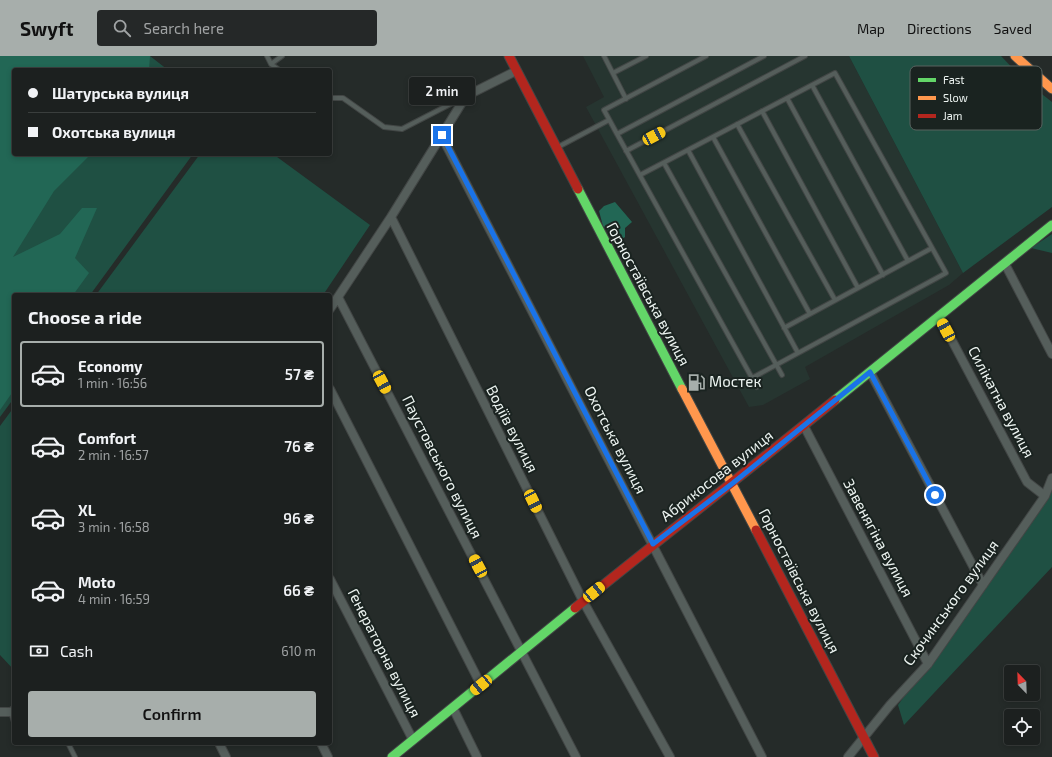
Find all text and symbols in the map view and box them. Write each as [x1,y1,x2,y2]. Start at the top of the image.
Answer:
search box [97,10,377,46]
text: Swyft [20,17,73,40]
icon: search [111,17,133,39]
text: Search here [143,19,224,37]
text: Map [857,20,885,37]
text: Directions [907,20,972,37]
text: Saved [994,20,1032,37]
legend [910,66,1042,130]
text: Fast [943,73,965,86]
callout: 2 min [409,77,475,105]
text: 2 min [426,83,458,99]
text: Шатурська вулиця [52,84,189,102]
text: Slow [943,91,968,104]
text: Jam [943,109,962,122]
text: Охотська вулиця [52,123,176,141]
car [641,125,667,147]
route end [433,126,451,144]
street label: Горностаївська вулиця [603,219,694,369]
text: Choose a ride [28,306,142,328]
car [935,317,957,343]
street label: Силікатна вулиця [964,343,1039,461]
icon: car [30,356,66,392]
text: Economy [78,357,143,375]
text: 57 ₴ [285,365,314,383]
car [371,369,393,395]
fuel station icon: Мостек [686,372,706,392]
place label: Мостек [709,372,761,390]
text: 1 min · 16:56 [78,375,147,391]
street label: Водіїв вулиця [482,382,543,476]
street label: Охотська вулиця [580,383,651,497]
street label: Паустовського вулиця [398,392,487,541]
street label: Абрикосова вулиця [657,426,777,526]
icon: car [30,428,66,464]
text: Comfort [78,429,136,447]
text: 76 ₴ [284,437,314,455]
text: 2 min · 16:57 [78,447,149,463]
street label: Завенягіна вулиця [839,476,918,600]
route start [926,486,944,504]
car [522,488,544,514]
icon: car [30,500,66,536]
text: XL [78,501,96,519]
street label: Горностаївська вулиця [755,505,844,656]
text: 96 ₴ [283,509,314,527]
text: 3 min · 16:58 [78,519,150,535]
street label: Скочинського вулиця [899,536,1003,669]
car [467,553,489,579]
icon: car [30,572,66,608]
text: Moto [78,573,116,591]
car [581,580,607,604]
text: 66 ₴ [283,581,314,599]
street label: Генераторна вулиця [344,585,425,720]
text: 4 min · 16:59 [78,591,150,607]
icon: cash [28,640,50,662]
text: Cash [60,642,93,660]
text: 610 m [281,643,316,659]
north arrow [1004,665,1040,701]
map controls [1004,665,1040,745]
car [468,673,494,697]
button: Confirm [28,691,316,737]
button: locate [1004,709,1040,745]

